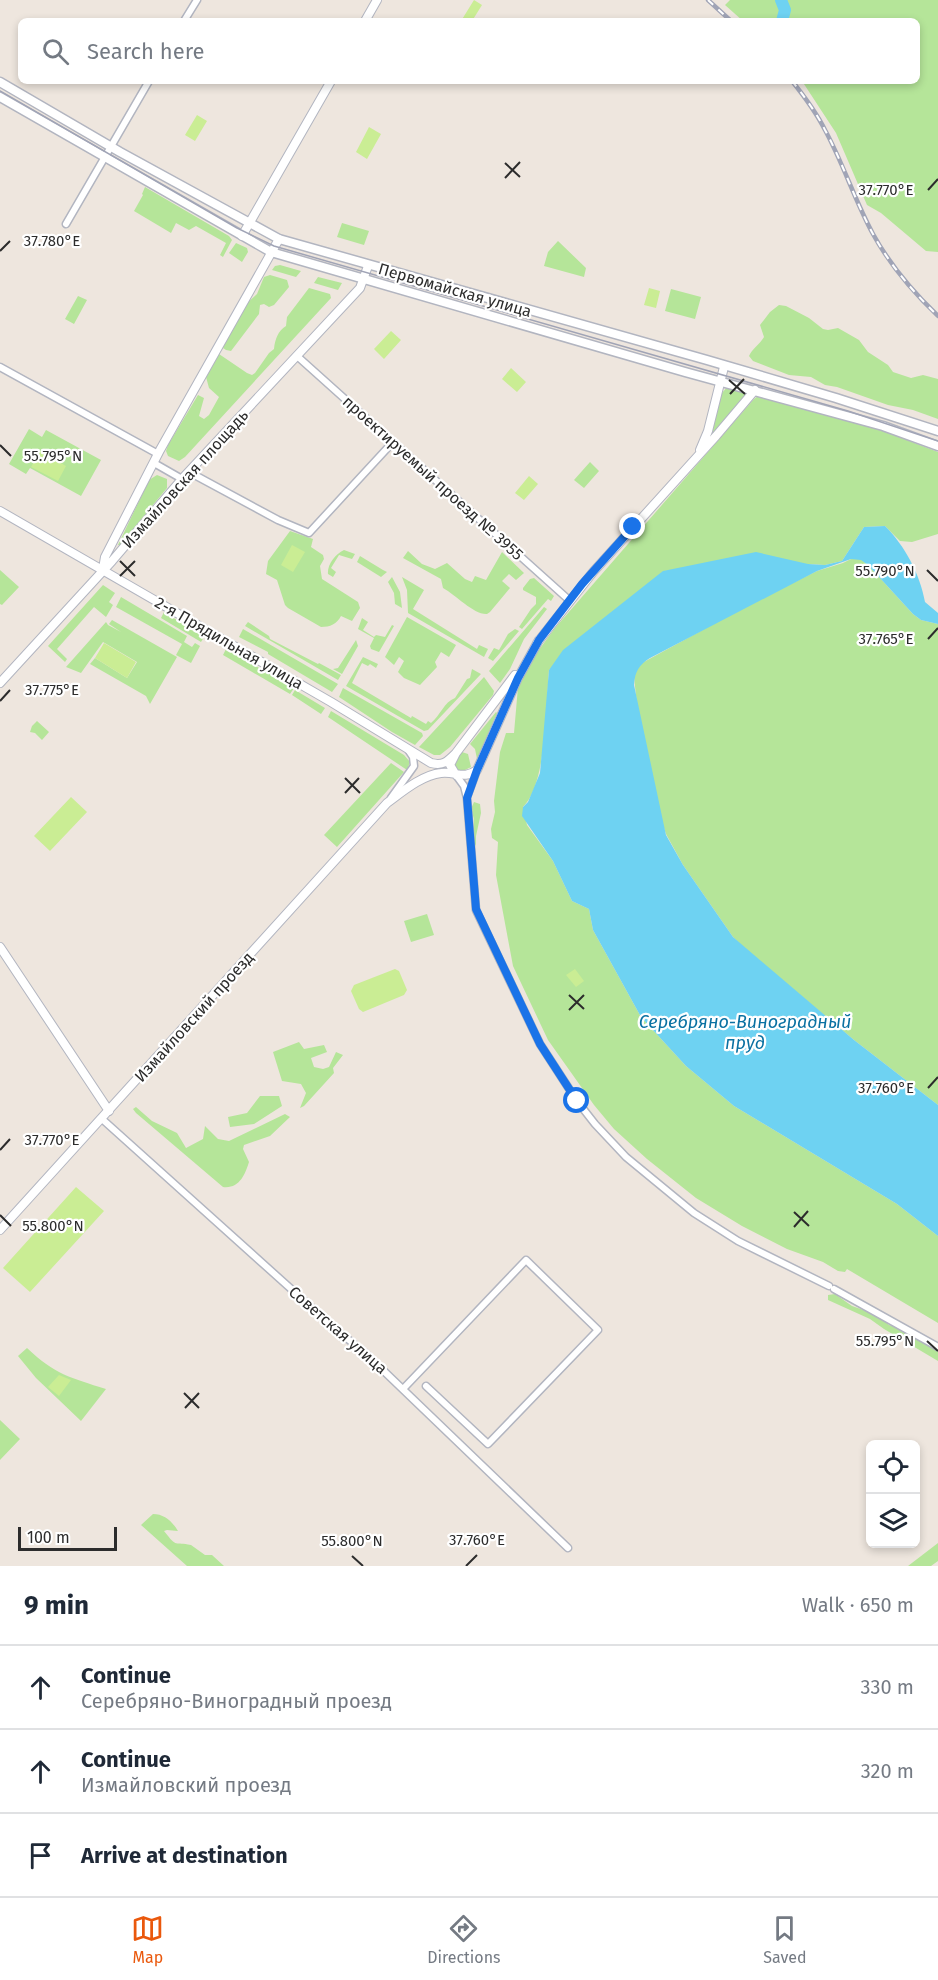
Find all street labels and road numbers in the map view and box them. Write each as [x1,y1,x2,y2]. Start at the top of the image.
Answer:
street label: Первомайская улица [376,259,534,321]
street label: проектируемый проезд № 3955 [339,392,527,564]
street label: Измайловская площадь [118,406,252,552]
street label: 2-я Прядильная улица [152,593,306,693]
street label: Измайловский проезд [131,948,257,1086]
street label: Советская улица [285,1282,391,1378]

